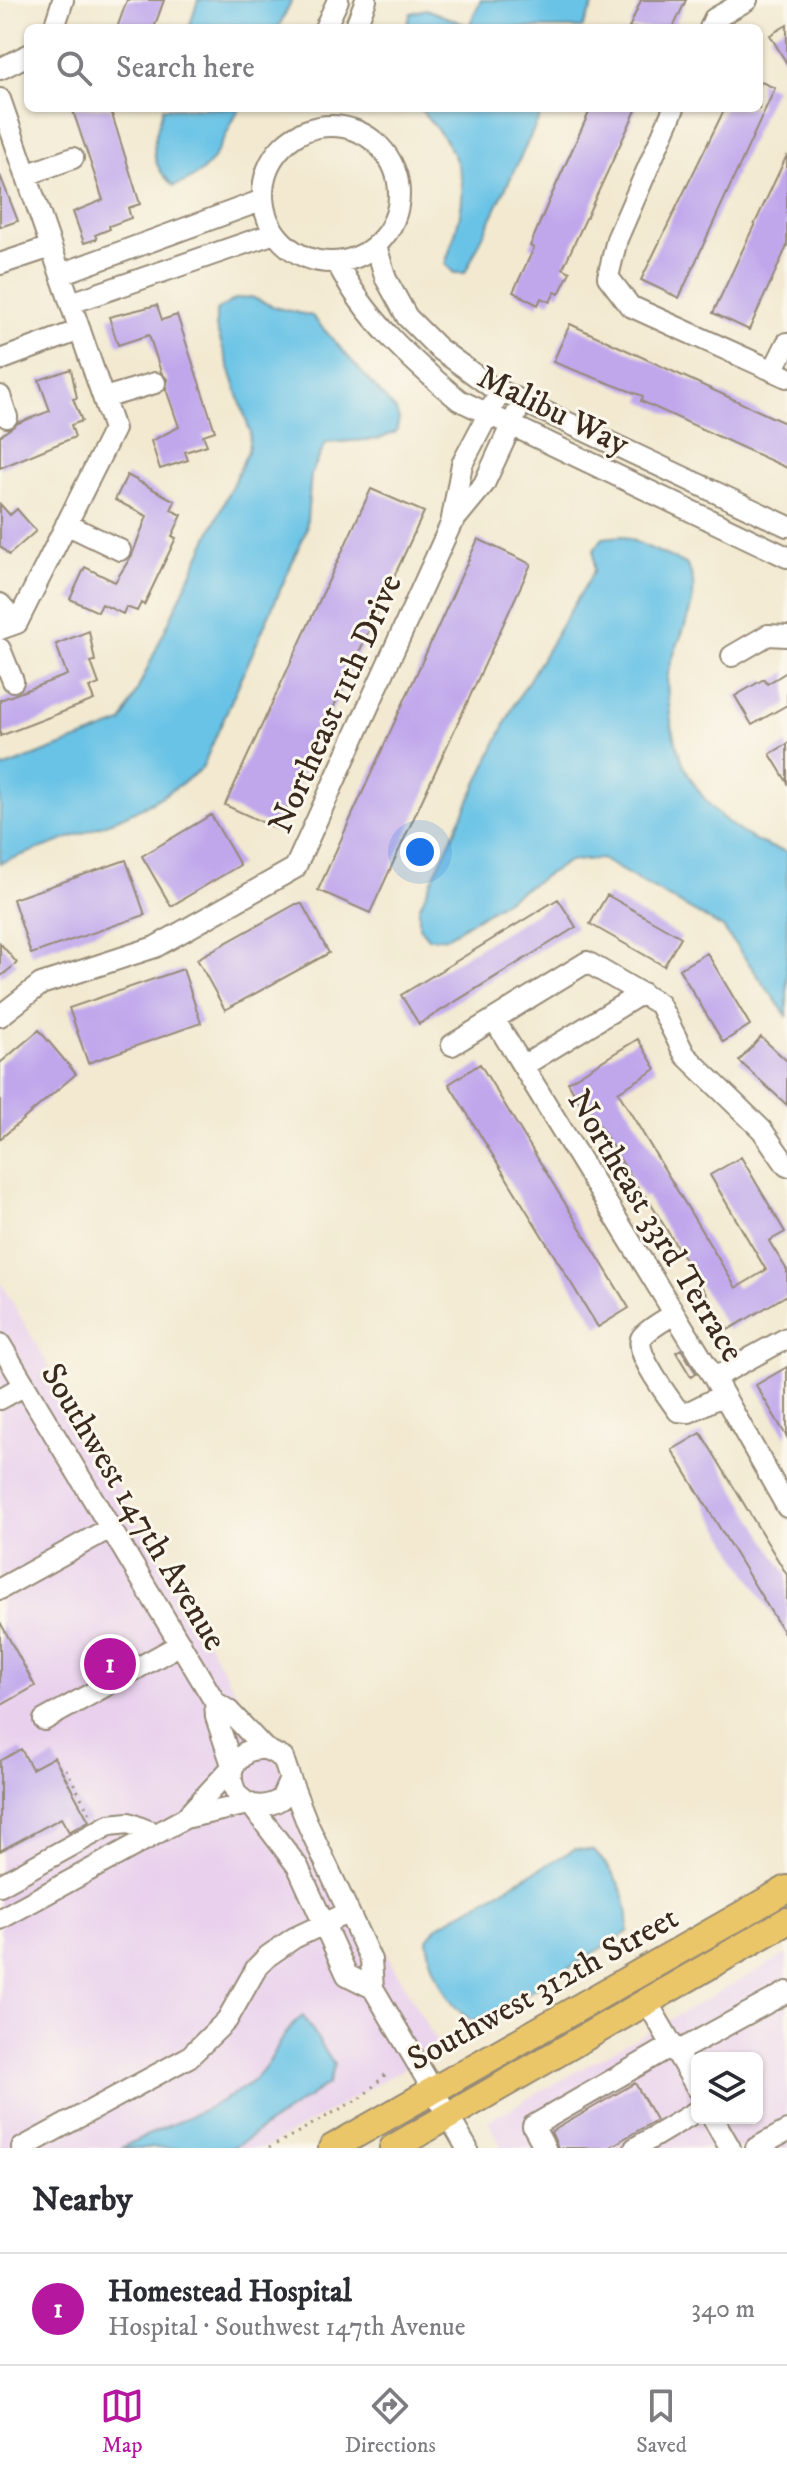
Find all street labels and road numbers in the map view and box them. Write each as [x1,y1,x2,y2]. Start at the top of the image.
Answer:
street label: Malibu Way [470,356,637,466]
street label: Northeast 11th Drive [260,568,412,840]
street label: Northeast 33rd Terrace [557,1082,753,1370]
street label: Southwest 147th Avenue [31,1356,236,1658]
street label: Southwest 312th Street [400,1897,686,2081]

